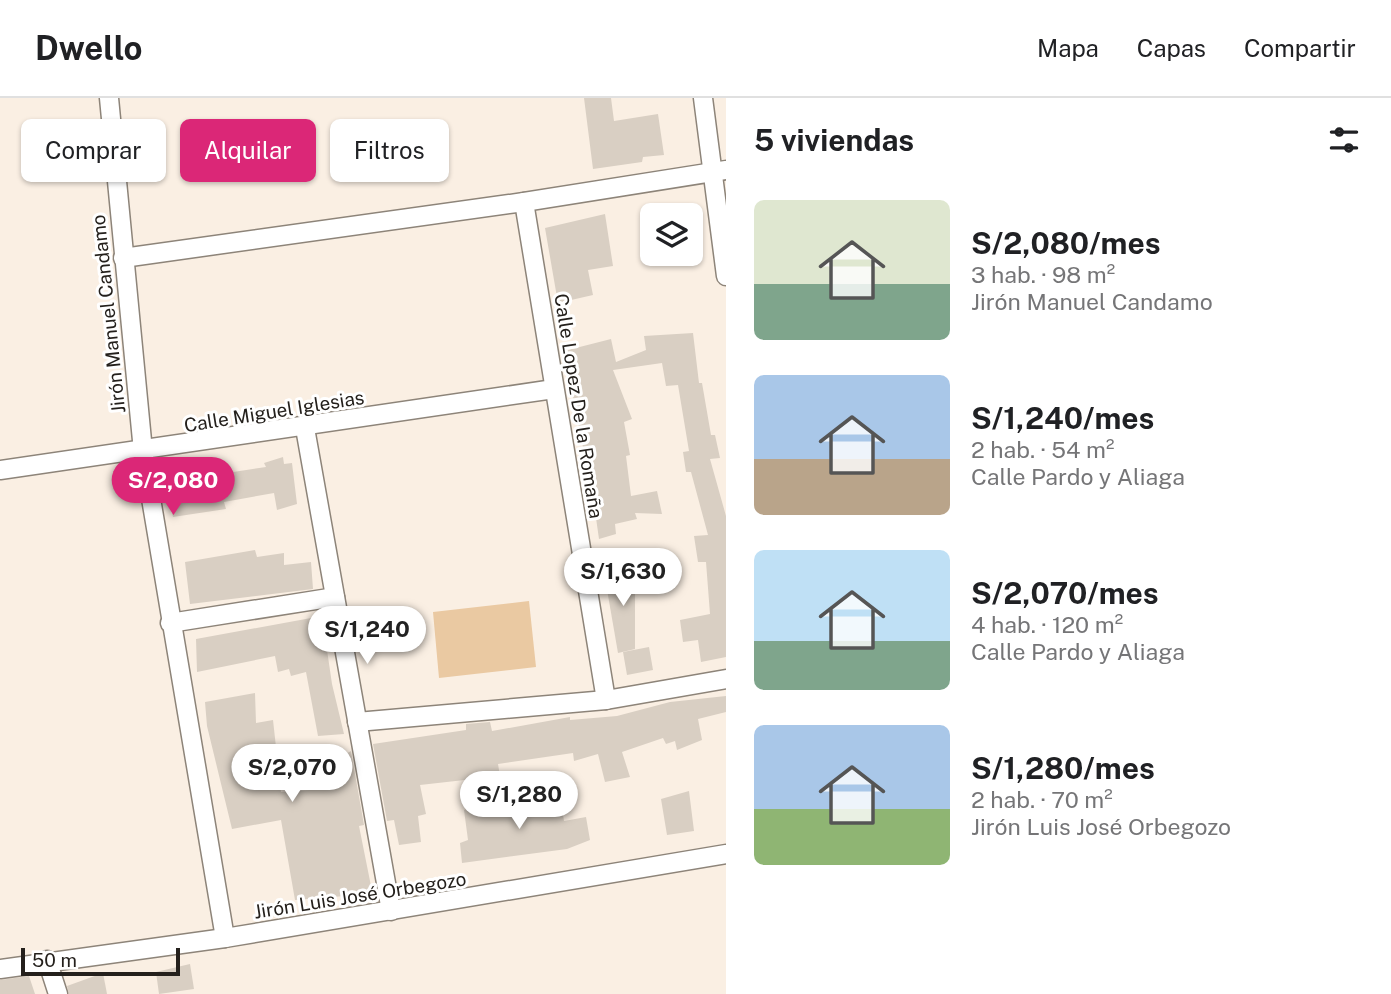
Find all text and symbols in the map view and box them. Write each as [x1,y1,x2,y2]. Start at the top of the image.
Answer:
text: Dwello [35,29,143,67]
text: Mapa [1037,34,1099,62]
text: Capas [1137,34,1206,62]
text: Compartir [1244,34,1356,62]
chip: Comprar [21,119,166,182]
chip: Alquilar [180,119,316,182]
chip: Filtros [330,119,449,182]
icon: filters [1325,121,1363,159]
text: 5 viviendas [754,122,914,158]
map controls [640,203,703,266]
button: layers [640,203,703,266]
street label: Jirón Manuel Candamo [87,214,129,414]
text: S/2,080/mes [971,225,1161,261]
icon: home [810,228,894,312]
text: 3 hab. · 98 m² [971,261,1115,288]
text: Jirón Manuel Candamo [971,288,1213,315]
street label: Calle Lopez De la Romaña [550,292,608,520]
street label: Calle Miguel Iglesias [182,386,366,436]
text: S/1,240/mes [971,400,1154,436]
icon: home [810,403,894,487]
text: 2 hab. · 54 m² [971,436,1114,463]
pin: S/2,080 [108,458,238,517]
text: Calle Pardo y Aliaga [971,463,1185,490]
text: S/2,080 [128,466,218,493]
pin: S/1,630 [558,548,688,608]
text: S/1,630 [580,557,666,584]
text: S/2,070/mes [971,575,1159,611]
icon: home [810,578,894,662]
pin: S/1,240 [302,606,432,666]
text: 4 hab. · 120 m² [971,611,1123,638]
text: S/1,240 [324,615,410,642]
text: Calle Pardo y Aliaga [971,638,1185,665]
pin: S/2,070 [227,744,357,804]
text: S/1,280/mes [971,750,1155,786]
text: S/2,070 [247,753,337,780]
icon: home [810,753,894,837]
pin: S/1,280 [454,772,584,831]
text: S/1,280 [476,780,562,807]
text: 2 hab. · 70 m² [971,786,1113,813]
text: Jirón Luis José Orbegozo [971,813,1231,840]
street label: Jirón Luis José Orbegozo [252,867,468,923]
scale bar [21,945,180,977]
text: 50 m [32,949,77,971]

